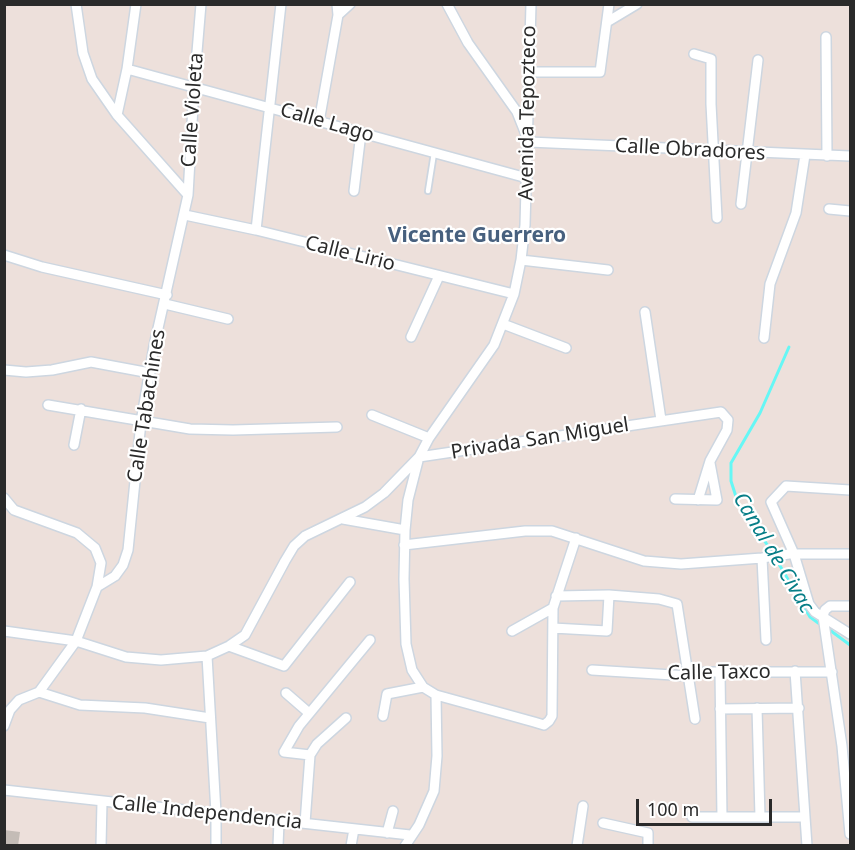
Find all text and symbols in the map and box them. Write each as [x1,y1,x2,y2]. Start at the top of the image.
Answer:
street label: Avenida Tepozteco [514,25,542,201]
street label: Calle Violeta [177,52,209,168]
street label: Calle Lago [277,98,377,148]
street label: Calle Obradores [614,134,766,166]
district label: Vicente Guerrero [388,223,566,249]
street label: Calle Lirio [303,231,397,277]
street label: Calle Tabachines [123,327,171,485]
street label: Privada San Miguel [449,413,631,465]
water label: Canal de Civac [727,488,819,618]
street label: Calle Taxco [667,660,771,686]
scale bar [639,787,776,825]
street label: Calle Independencia [111,791,303,835]
text: 100 m [647,797,699,821]

